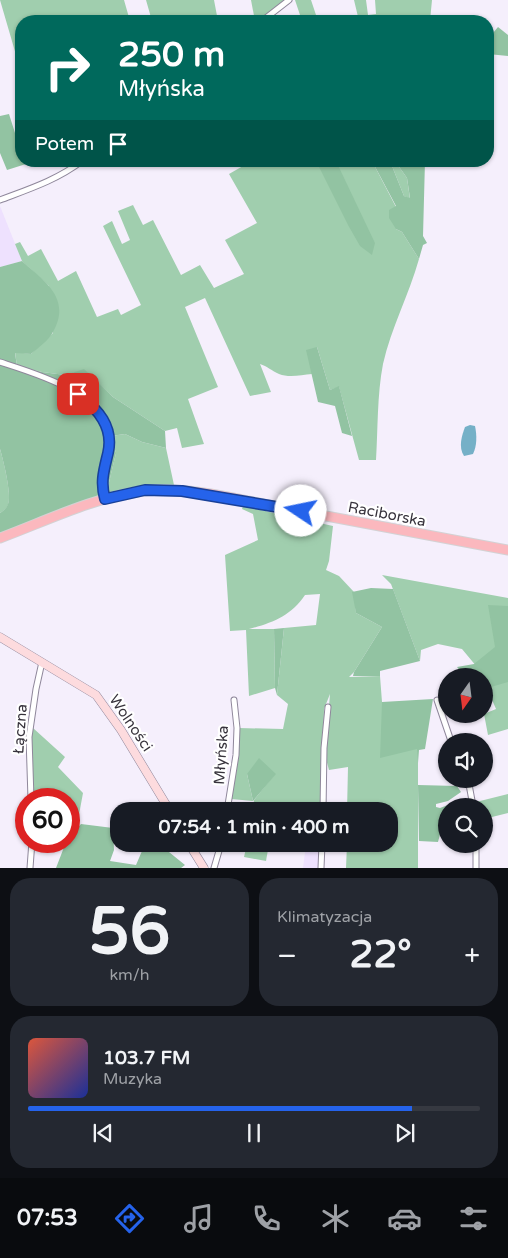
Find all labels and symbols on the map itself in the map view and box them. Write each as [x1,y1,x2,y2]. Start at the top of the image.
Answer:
pin [57,373,99,415]
position arrow [274,484,326,536]
street label: Raciborska [347,498,427,530]
north arrow [438,668,492,722]
street label: Wolności [105,691,157,755]
street label: Łączna [9,703,31,755]
street label: Młyńska [210,725,232,785]
speed limit sign: 60 [15,788,80,853]

